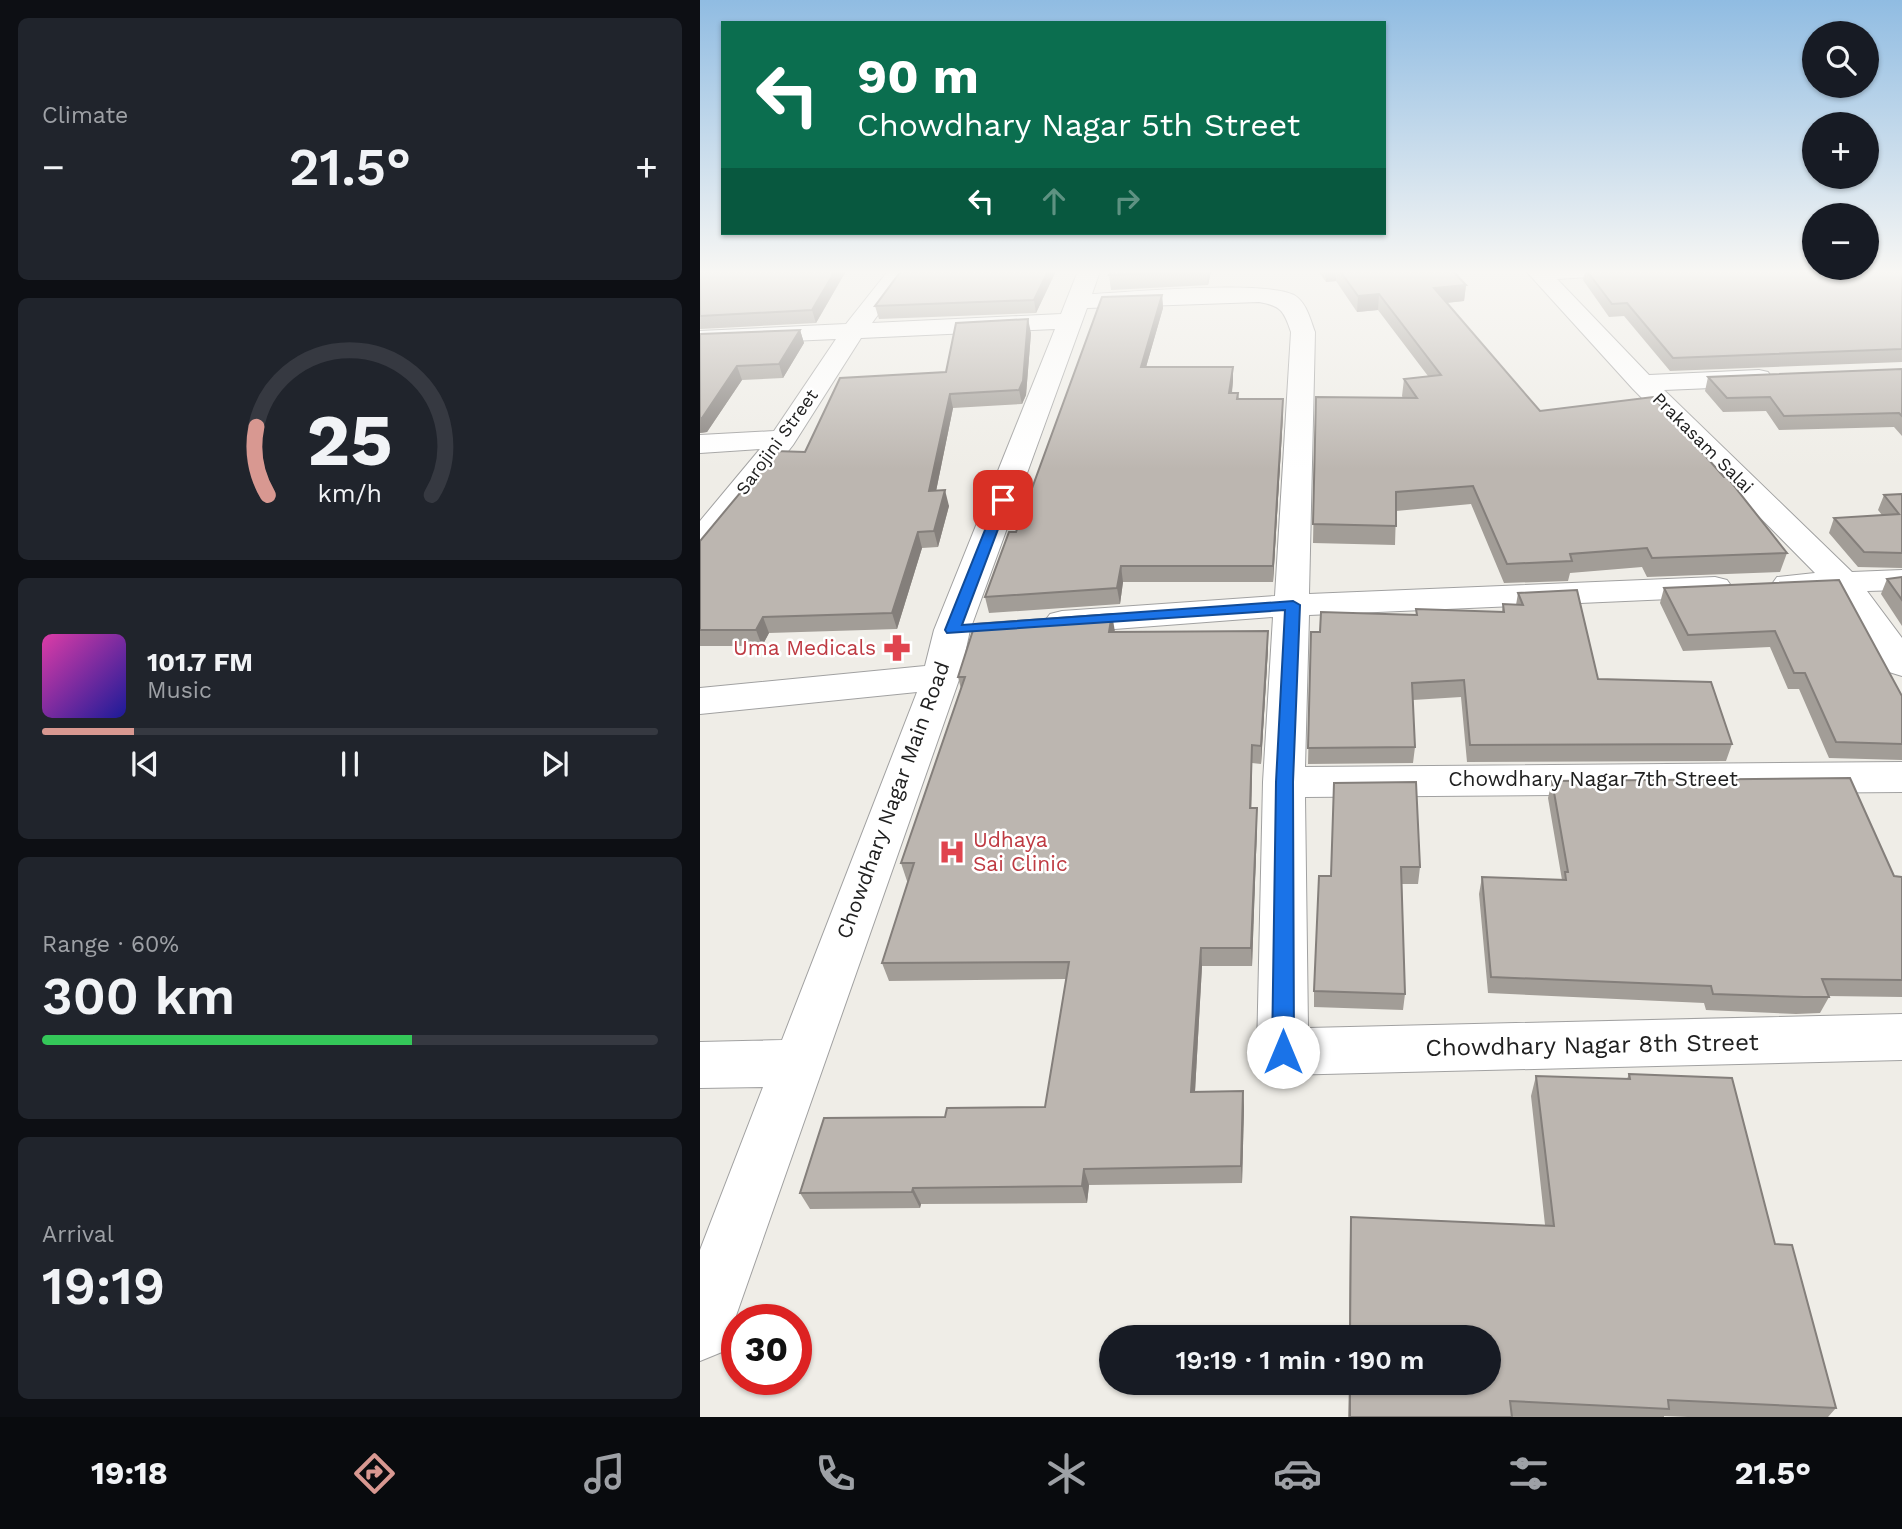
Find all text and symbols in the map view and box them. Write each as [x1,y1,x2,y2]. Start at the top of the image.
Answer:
map controls [1802,21,1879,280]
button: search [1802,21,1879,98]
text: 90 m [857,47,979,105]
icon: left [742,49,833,140]
text: Climate [42,102,128,129]
text: Chowdhary Nagar 5th Street [857,106,1300,144]
button: + [1802,112,1879,189]
text: 21.5° [289,137,411,198]
text: − [42,145,65,189]
text: + [635,145,658,189]
icon: left [962,182,1000,220]
icon: ahead [1035,182,1073,220]
icon: right [1108,182,1146,220]
button: − [1802,203,1879,280]
street label: Sarojini Street [731,385,822,499]
street label: Prakasam Salai [1649,388,1758,497]
text: 25 [307,397,393,483]
pin [973,470,1033,530]
text: km/h [318,478,382,507]
icon: arrive [984,481,1022,519]
pharmacy icon: Uma Medicals [882,633,912,663]
place label: Uma Medicals [733,635,876,660]
text: 101.7 FM [147,647,253,677]
street label: Chowdhary Nagar Main Road [831,658,954,942]
text: Music [147,677,212,704]
icon: previous [126,745,164,783]
icon: pause [331,745,369,783]
icon: next [536,745,574,783]
street label: Chowdhary Nagar 7th Street [1448,766,1738,791]
place label: Udhaya Sai Clinic [973,827,1068,876]
hospital icon: Udhaya Sai Clinic [937,837,967,867]
text: Range · 60% [42,931,179,958]
text: 300 km [42,966,235,1027]
position arrow [1246,1015,1320,1089]
street label: Chowdhary Nagar 8th Street [1425,1028,1759,1062]
text: Arrival [42,1221,114,1248]
text: 19:19 [42,1256,165,1317]
speed limit sign: 30 [721,1304,812,1395]
text: 19:19 · 1 min · 190 m [1176,1345,1424,1375]
icon: directions [350,1449,399,1498]
icon: music [580,1449,629,1498]
icon: phone [811,1449,860,1498]
icon: climate [1042,1449,1091,1498]
icon: car [1273,1449,1322,1498]
icon: filters [1504,1449,1553,1498]
text: 19:18 [91,1454,168,1492]
text: 21.5° [1734,1454,1811,1492]

